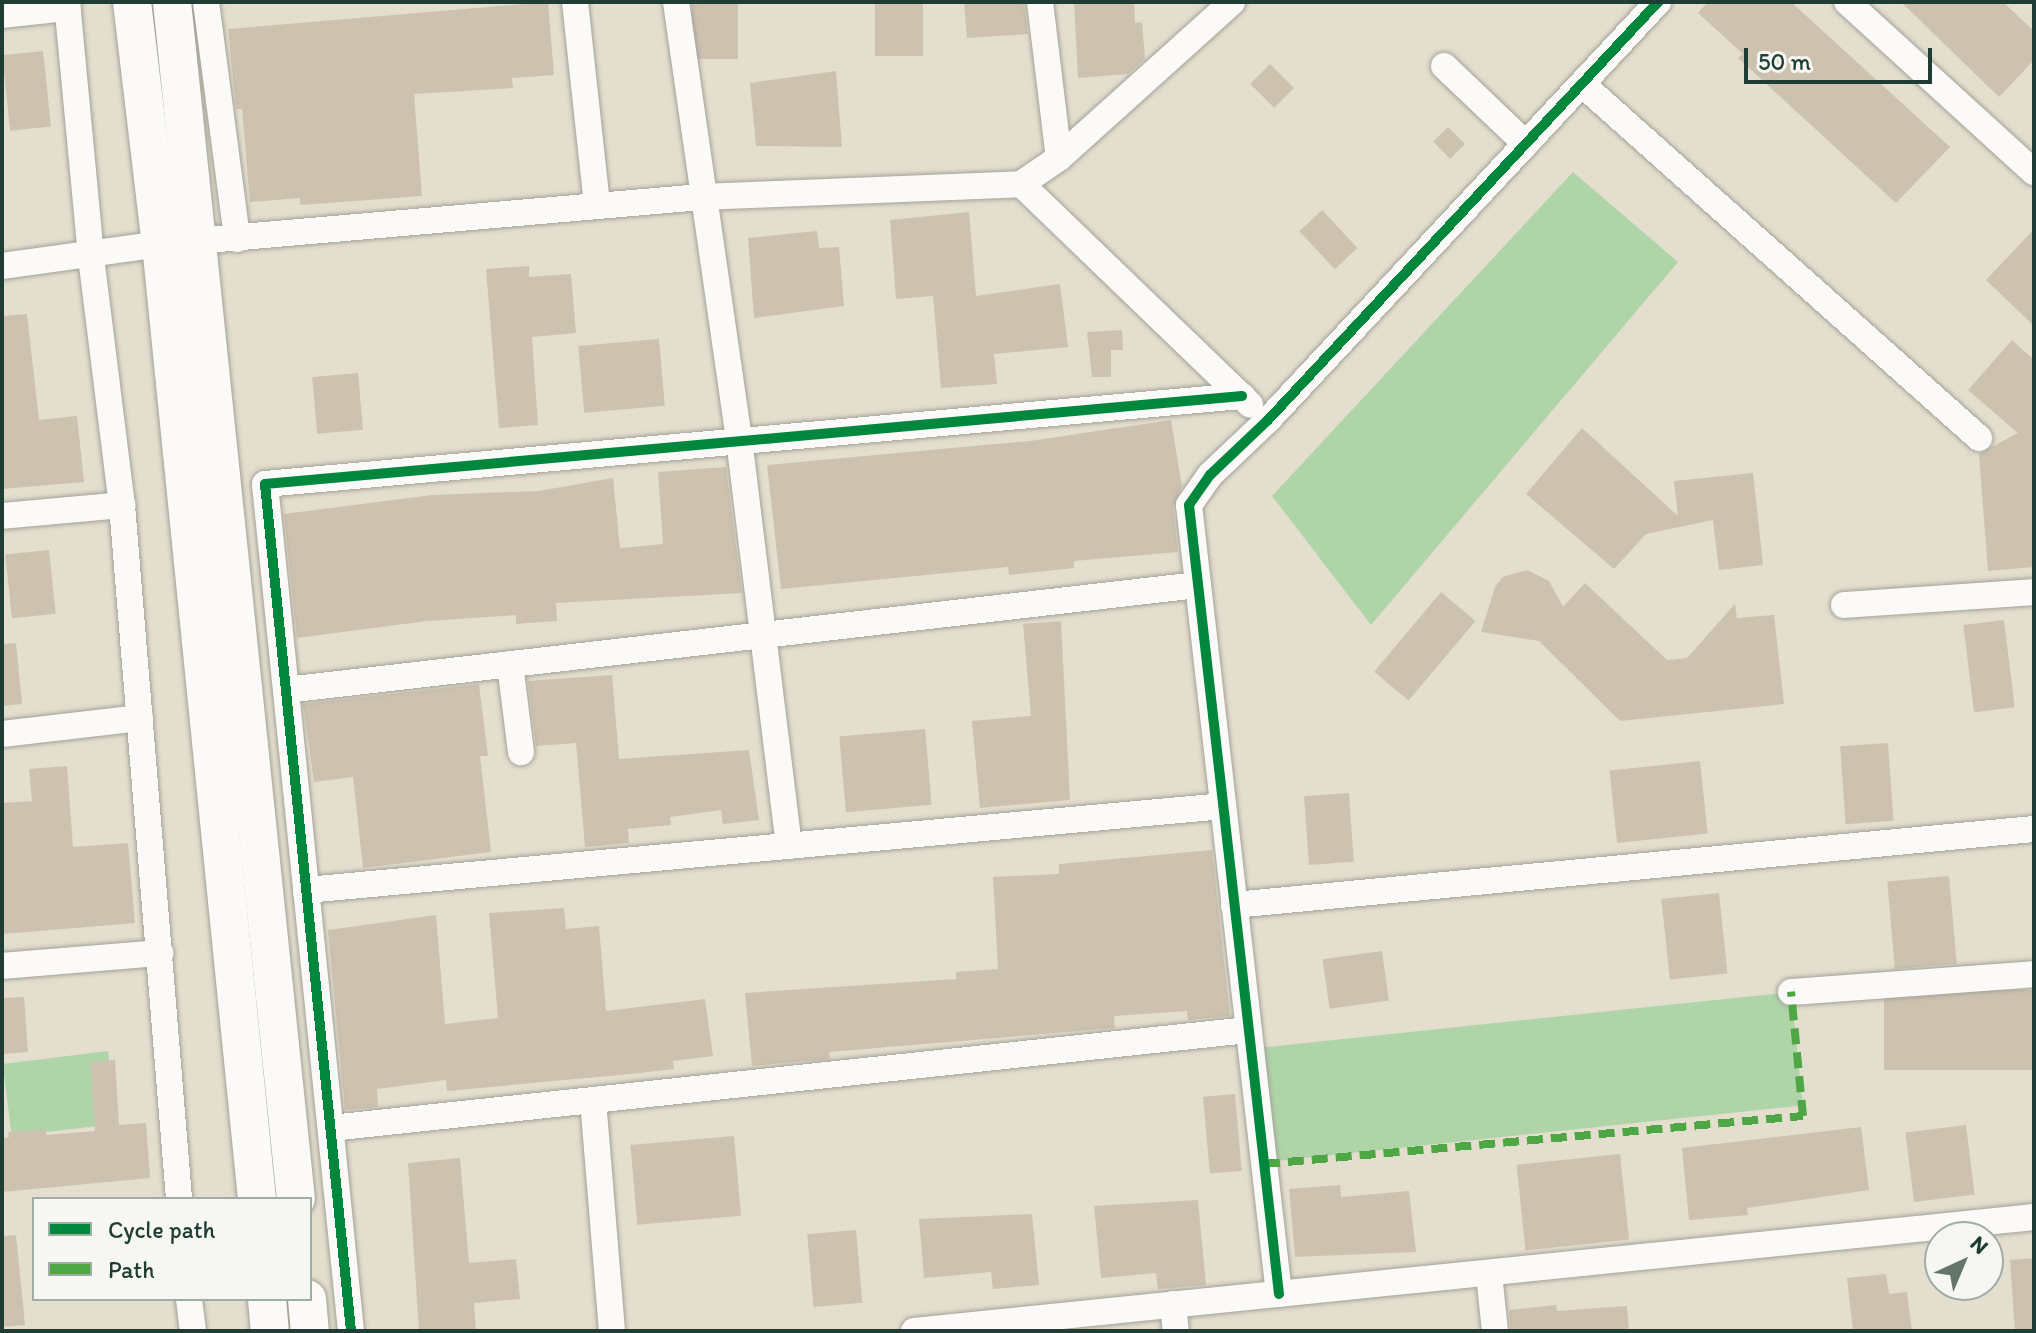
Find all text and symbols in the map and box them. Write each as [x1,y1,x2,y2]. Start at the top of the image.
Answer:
scale bar [1748,32,1936,82]
text: 50 m [1758,47,1811,76]
legend [32,1197,312,1301]
text: Cycle path [108,1215,215,1244]
north arrow [1924,1221,2004,1301]
text: N [1965,1230,1994,1260]
text: Path [108,1255,155,1284]

